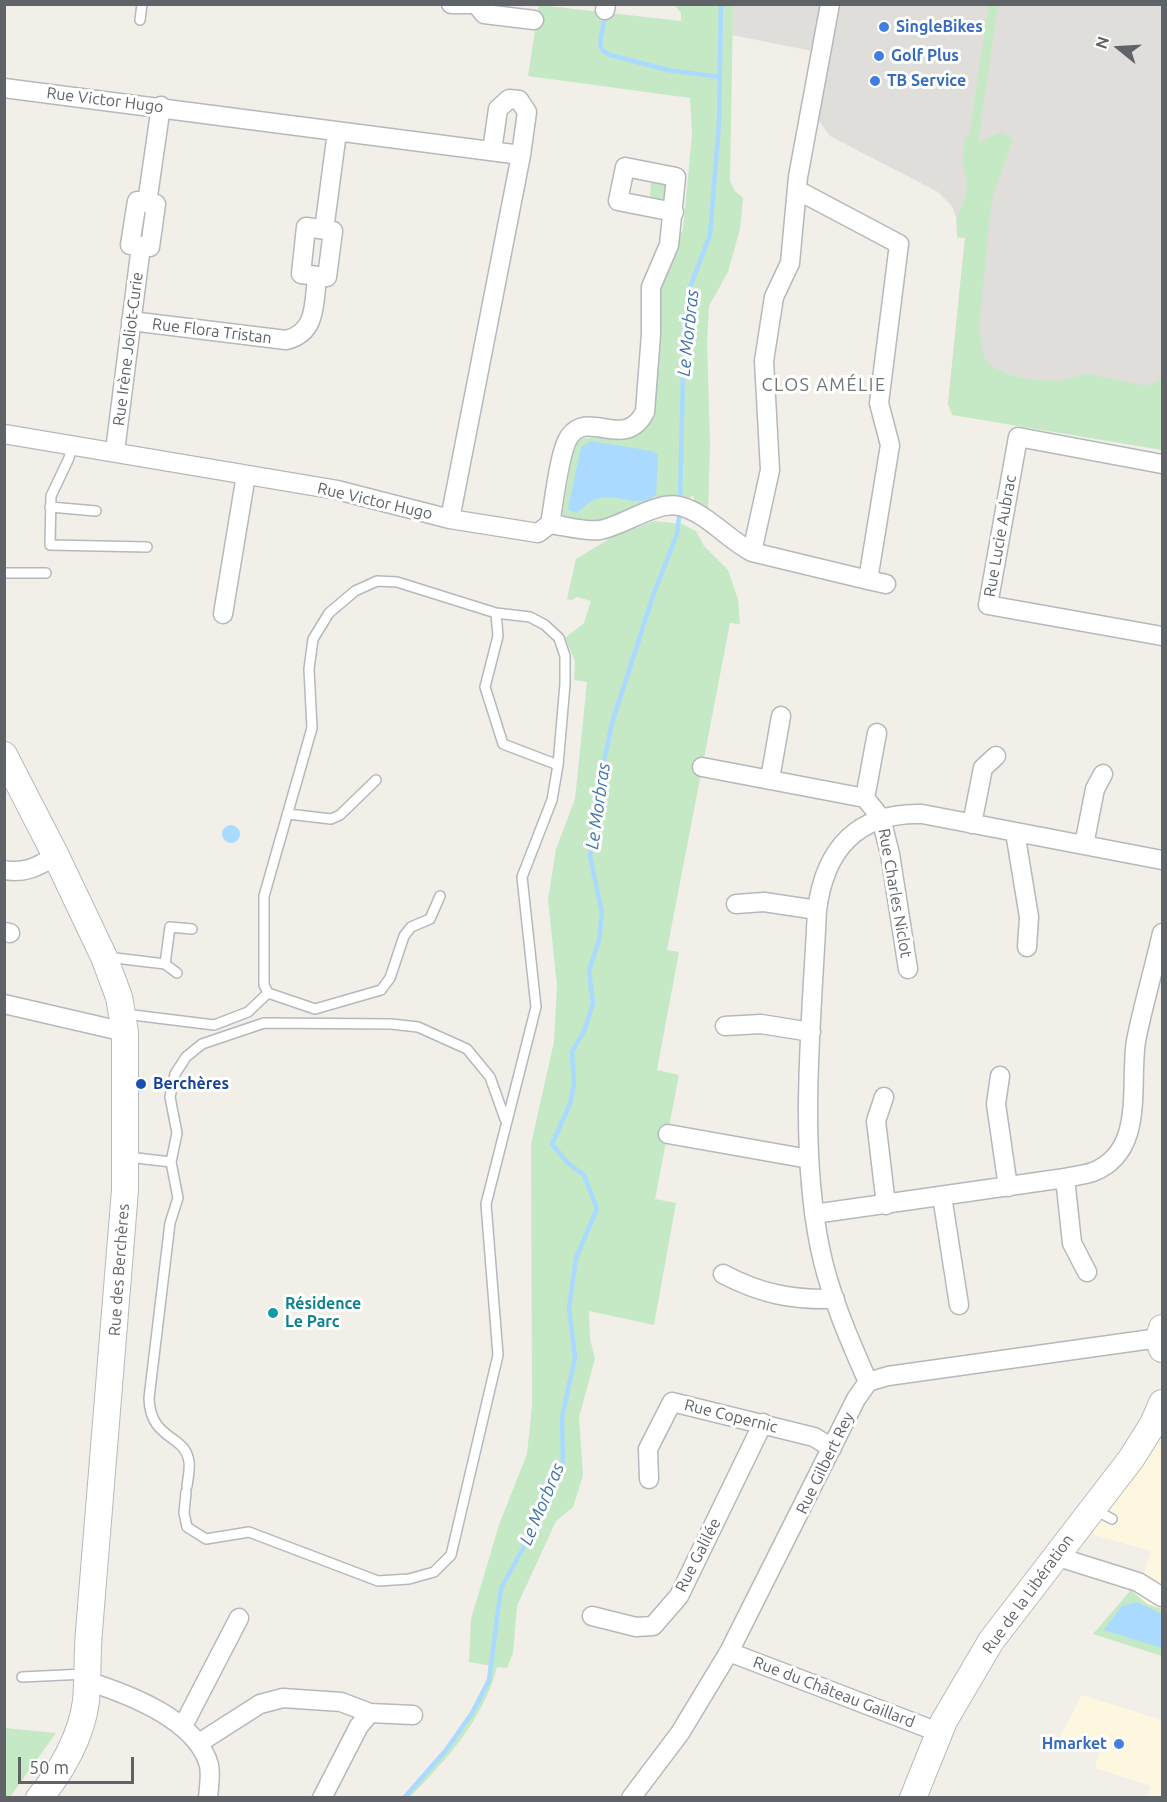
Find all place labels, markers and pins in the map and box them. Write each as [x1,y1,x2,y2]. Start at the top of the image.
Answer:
place label: SingleBikes [896,17,983,37]
marker: SingleBikes [877,20,891,34]
place label: Golf Plus [891,46,959,66]
marker: Golf Plus [872,49,886,63]
place label: TB Service [887,71,966,91]
marker: TB Service [868,74,882,88]
place label: Berchères [153,1074,229,1094]
marker: Berchères [134,1077,148,1091]
place label: Résidence Le Parc [285,1294,361,1332]
marker: Résidence Le Parc [266,1306,280,1320]
place label: Hmarket [1042,1734,1107,1754]
marker: Hmarket [1112,1737,1126,1751]

